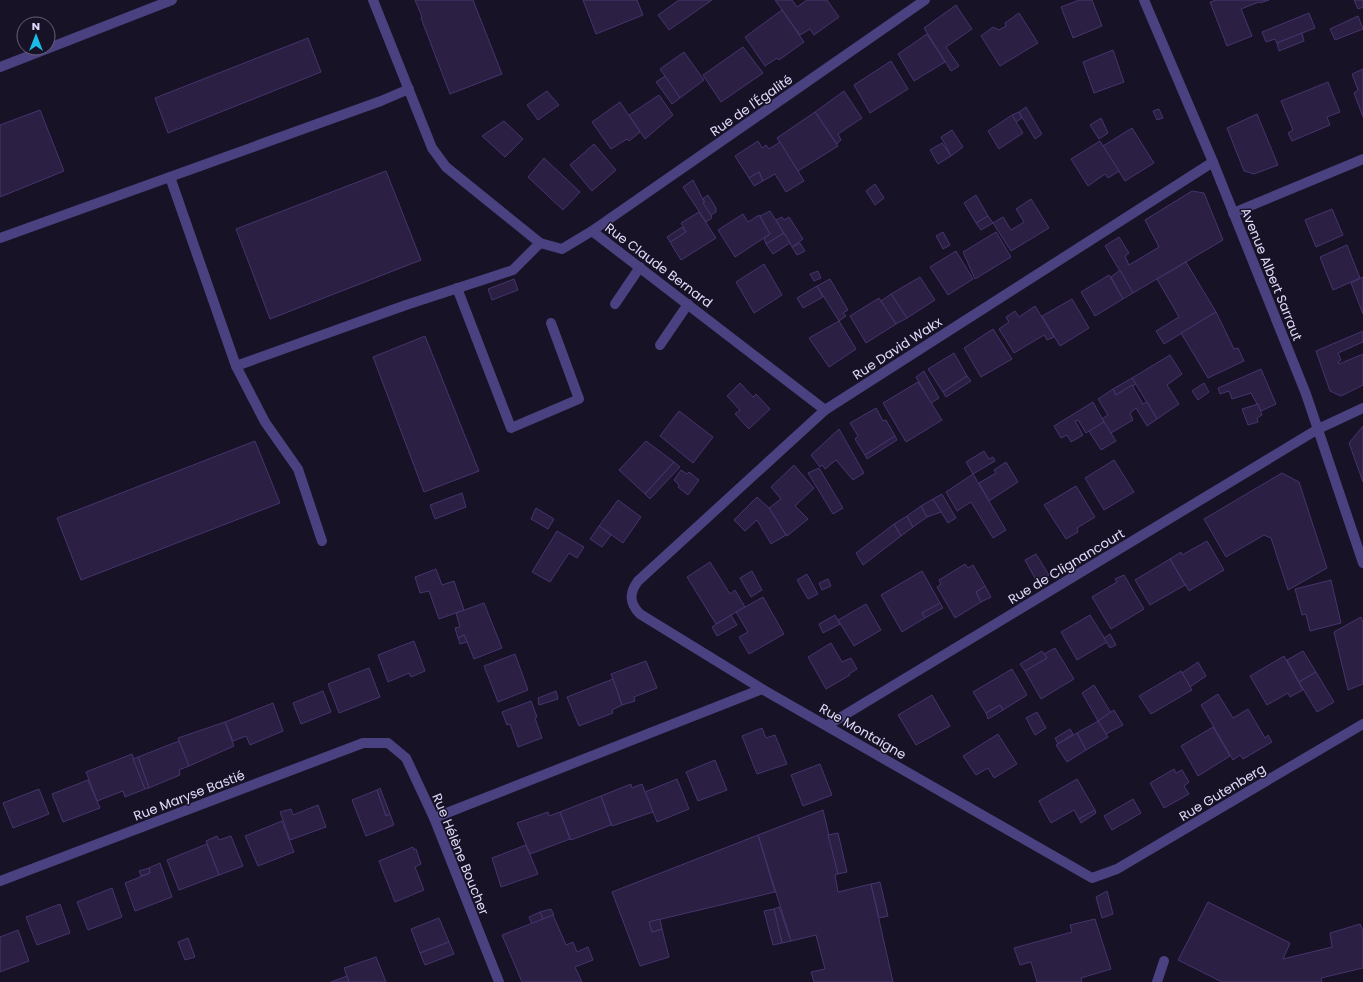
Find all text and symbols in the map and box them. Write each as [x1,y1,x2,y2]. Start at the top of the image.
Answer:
north arrow [16,16,56,56]
text: N [32,18,40,34]
street label: Rue de l'Égalité [706,70,796,141]
street label: Avenue Albert Sarraut [1236,205,1307,344]
street label: Rue Claude Bernard [601,219,716,312]
street label: Rue David Wakx [849,312,946,384]
street label: Rue de Clignancourt [1004,524,1128,609]
street label: Rue Montaigne [816,699,910,764]
street label: Rue Gutenberg [1175,759,1269,826]
street label: Rue Maryse Bastié [131,765,248,825]
street label: Rue Hélène Boucher [427,791,494,918]

